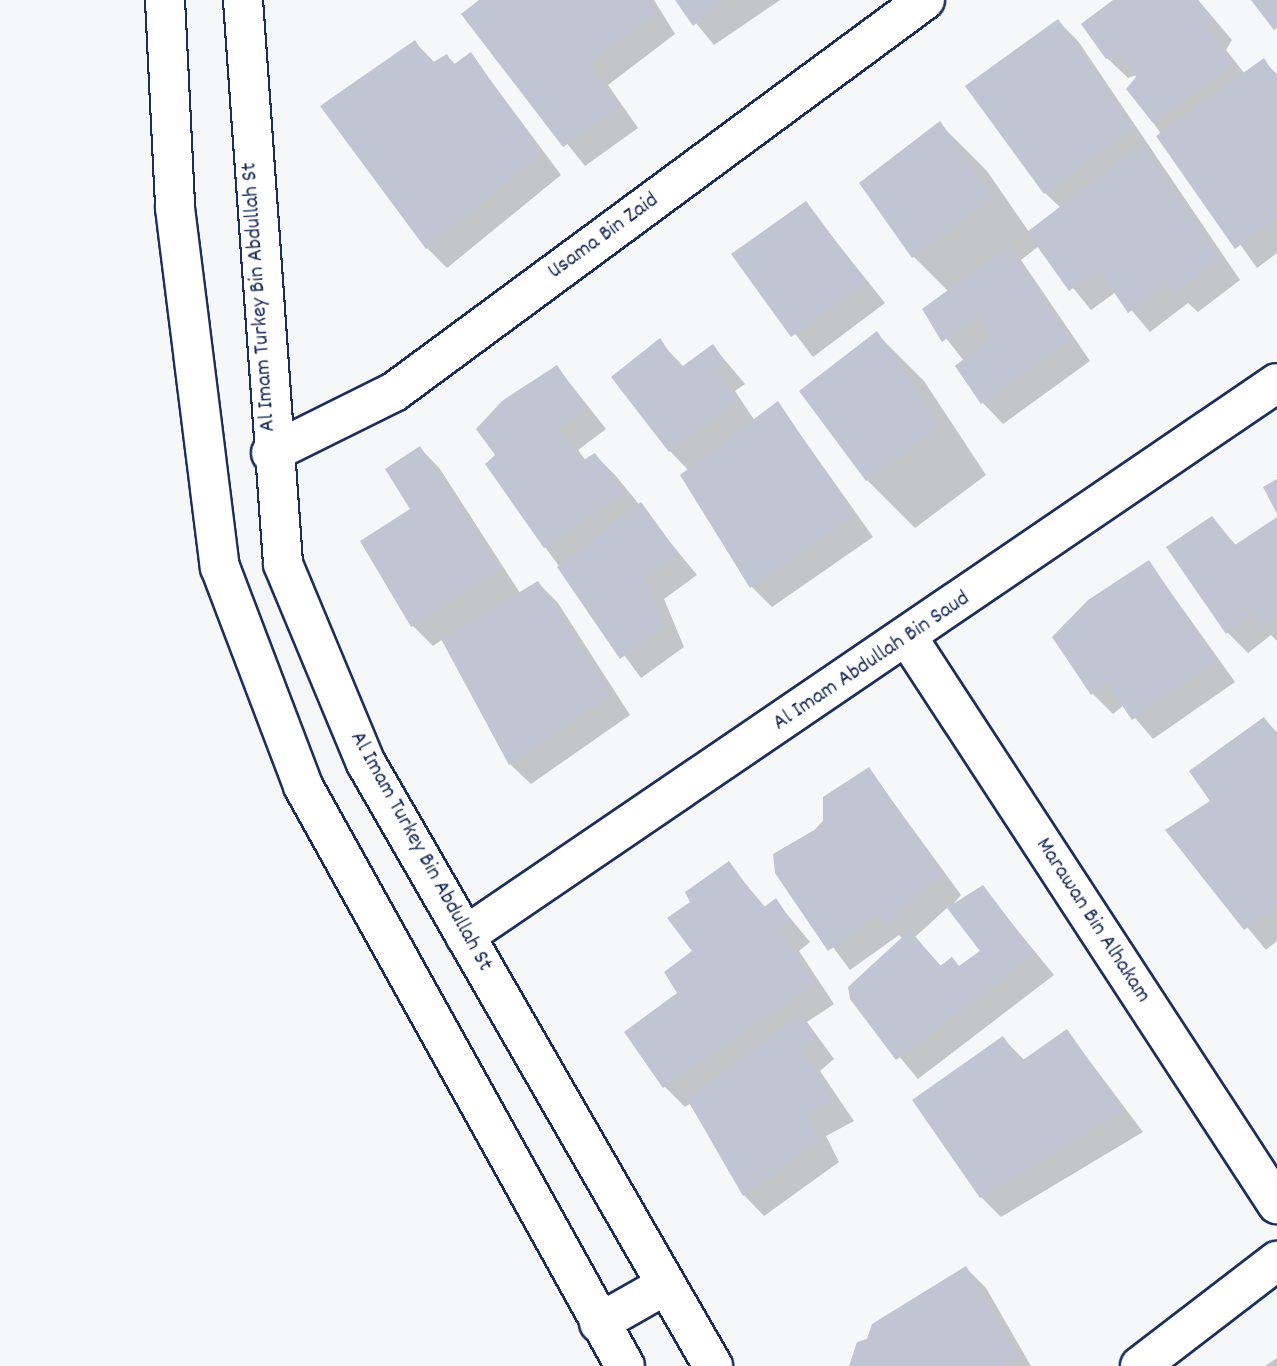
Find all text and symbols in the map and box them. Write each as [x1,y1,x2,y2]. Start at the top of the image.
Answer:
street label: Al Imam Turkey Bin Abdullah St [237,161,283,433]
street label: Usama Bin Zaid [543,188,665,286]
street label: Al Imam Abdullah Bin Saud [768,586,976,738]
street label: Al Imam Turkey Bin Abdullah St [342,727,498,977]
street label: Marawan Bin Alhakam [1028,833,1156,1009]

